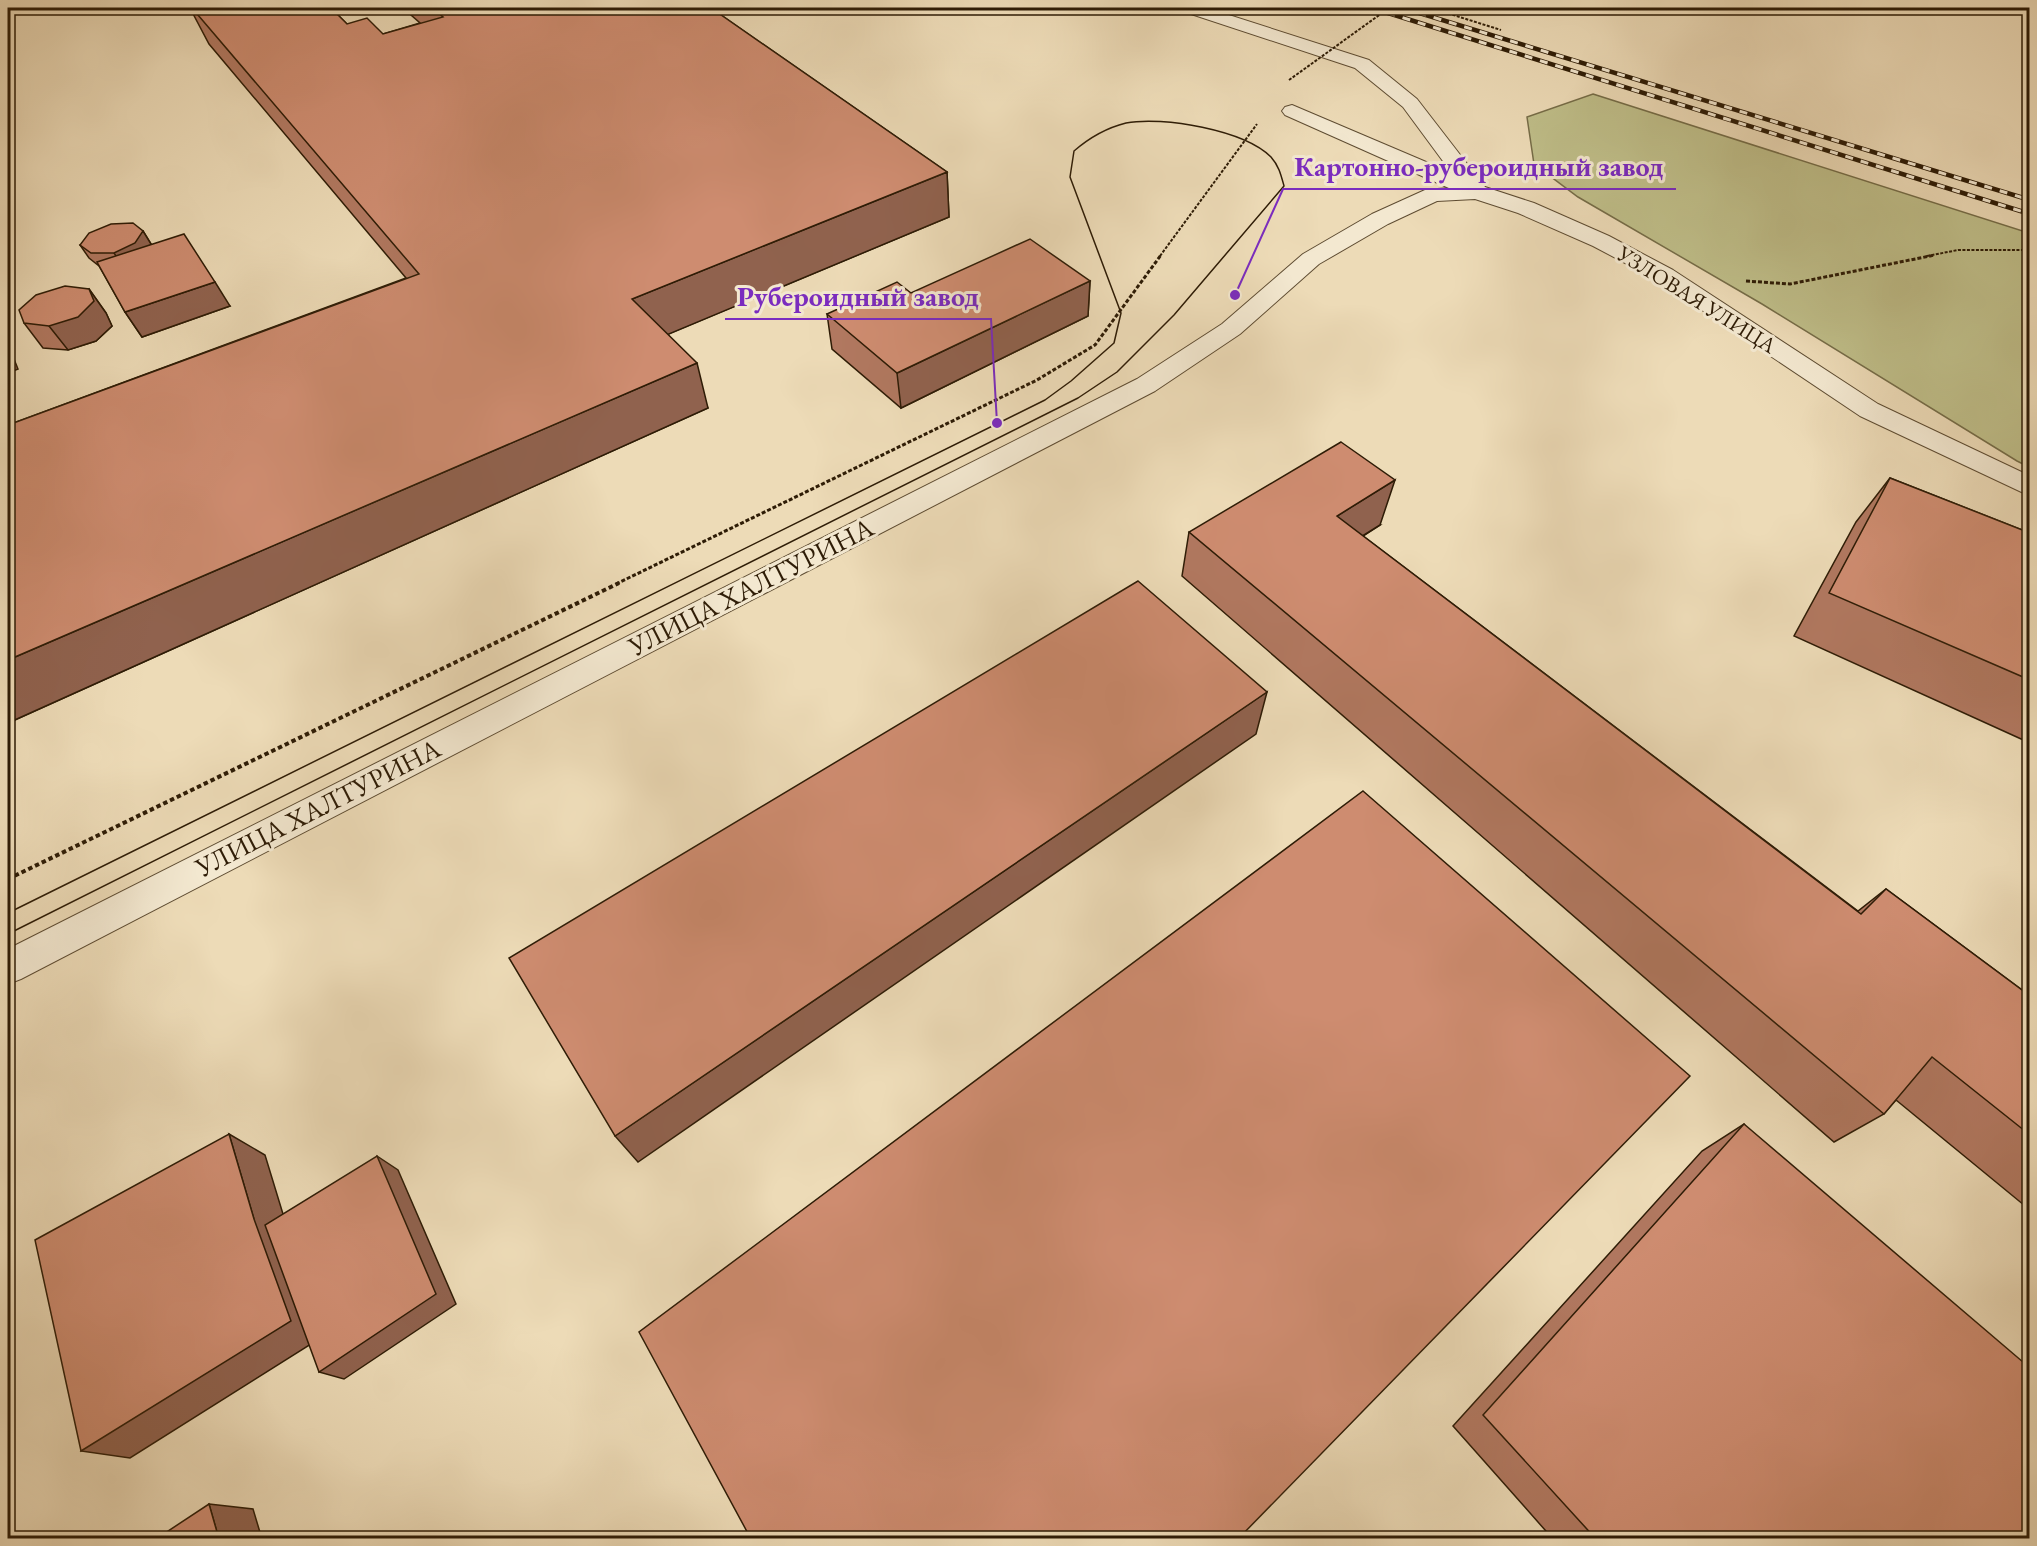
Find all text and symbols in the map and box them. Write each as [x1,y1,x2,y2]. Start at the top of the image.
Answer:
callout: Картонно-рубероидный завод [1283,143,1676,189]
text: Картонно-рубероидный завод [1294,148,1664,184]
street label: УЗЛОВАЯ УЛИЦА [1611,238,1782,360]
callout: Рубероидный завод [725,273,991,319]
text: Рубероидный завод [737,278,979,314]
street label: УЛИЦА ХАЛТУРИНА [621,509,880,664]
street label: УЛИЦА ХАЛТУРИНА [188,730,447,885]

